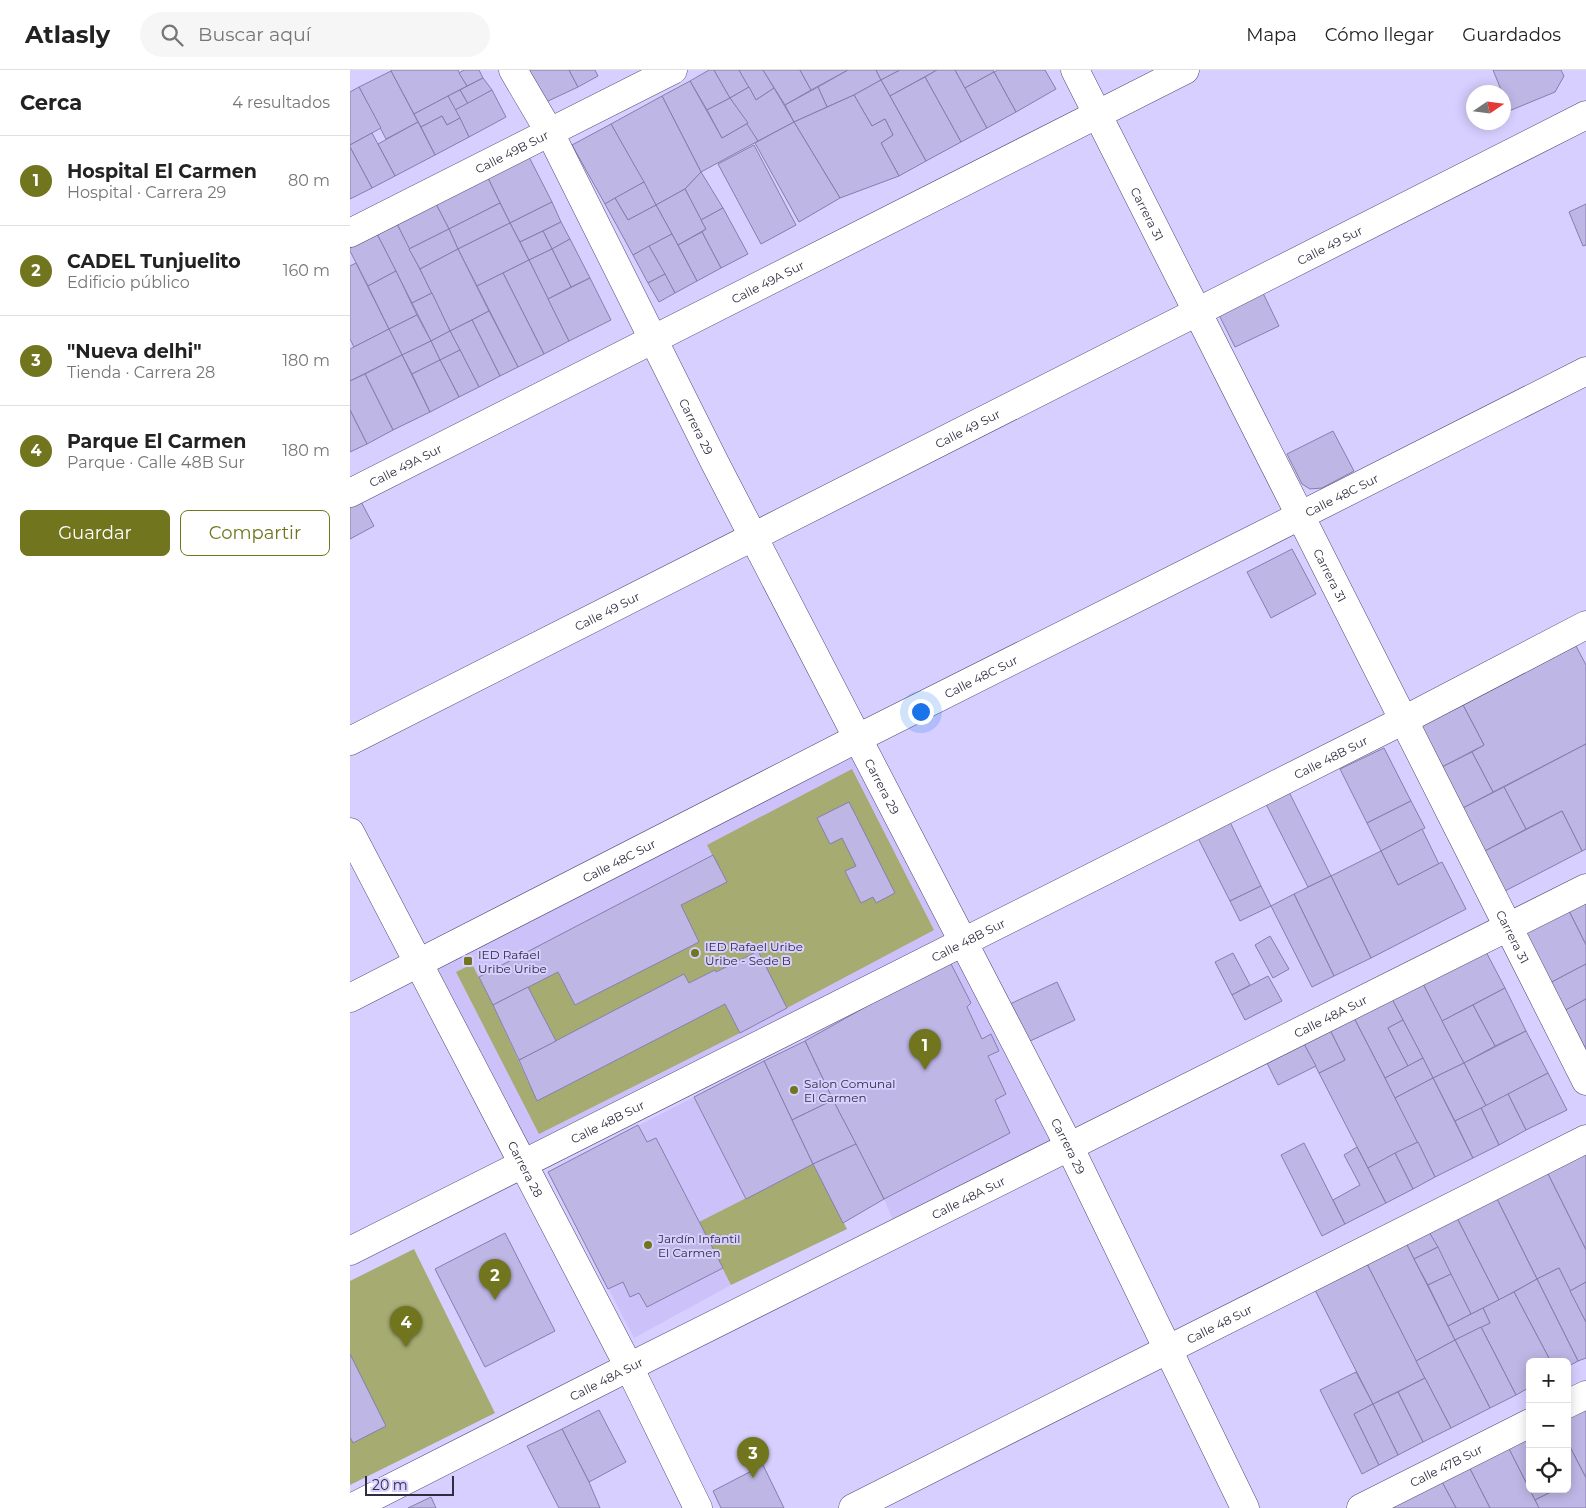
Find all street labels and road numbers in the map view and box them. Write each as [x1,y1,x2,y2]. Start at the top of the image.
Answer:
street label: Calle 49B Sur [472,127,551,176]
street label: Carrera 31 [1128,184,1167,243]
street label: Calle 49 Sur [1294,222,1365,268]
street label: Calle 49A Sur [729,257,807,306]
street label: Carrera 29 [676,396,717,457]
street label: Calle 49 Sur [932,406,1003,451]
street label: Calle 49A Sur [366,440,444,490]
street label: Calle 48C Sur [1302,470,1381,519]
street label: Carrera 31 [1311,546,1350,604]
street label: Calle 49 Sur [572,588,642,634]
street label: Calle 48C Sur [942,652,1020,701]
street label: Calle 48B Sur [1291,732,1370,782]
street label: Carrera 29 [862,756,903,817]
street label: Calle 48C Sur [580,835,658,885]
street label: Carrera 31 [1493,907,1533,966]
street label: Calle 48B Sur [929,915,1008,964]
street label: Calle 48A Sur [1291,991,1370,1041]
street label: Calle 48B Sur [568,1097,647,1146]
street label: Carrera 29 [1048,1115,1089,1176]
street label: Carrera 28 [505,1138,547,1200]
street label: Calle 48A Sur [929,1173,1008,1222]
street label: Calle 48 Sur [1184,1301,1255,1346]
street label: Calle 48A Sur [567,1354,645,1403]
street label: Calle 47B Sur [1407,1441,1485,1490]

